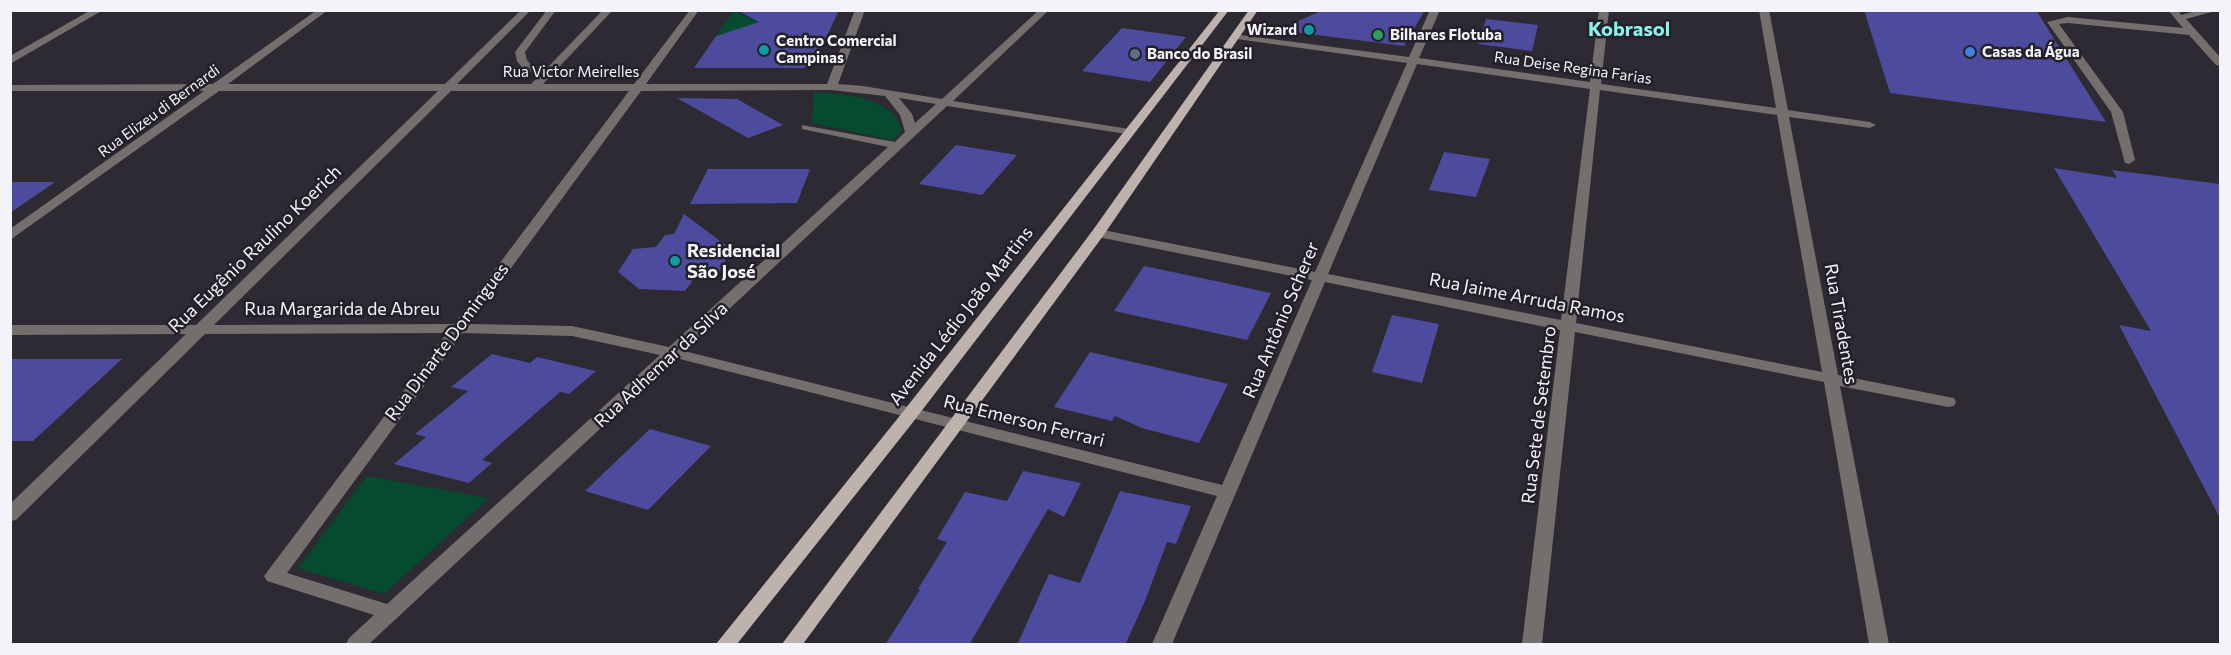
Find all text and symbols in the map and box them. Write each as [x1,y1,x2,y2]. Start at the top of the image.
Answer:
district label: Kobrasol [1588,17,1670,41]
place label: Wizard [1247,21,1297,39]
marker: Wizard [1302,23,1316,37]
place label: Bilhares Flotuba [1390,26,1502,44]
marker: Bilhares Flotuba [1371,28,1385,42]
place label: Centro Comercial Campinas [776,32,897,67]
marker: Centro Comercial Campinas [757,43,771,57]
place label: Casas da Água [1982,43,2080,61]
place label: Banco do Brasil [1147,45,1252,63]
marker: Casas da Água [1963,45,1977,59]
marker: Banco do Brasil [1128,47,1142,61]
street label: Rua Deise Regina Farias [1493,48,1653,88]
street label: Rua Elizeu di Bernardi [95,61,223,161]
street label: Rua Victor Meirelles [503,63,639,81]
street label: Rua Eugênio Raulino Koerich [164,161,346,337]
street label: Avenida Lédio João Martins [884,222,1038,410]
street label: Rua Antônio Scherer [1238,239,1324,401]
place label: Residencial São José [687,240,780,282]
marker: Residencial São José [668,254,682,268]
street label: Rua Dinarte Domingues [381,259,513,425]
street label: Rua Tiradentes [1820,262,1862,386]
street label: Rua Jaime Arruda Ramos [1427,268,1627,328]
street label: Rua Margarida de Abreu [244,298,440,320]
street label: Rua Adhemar da Silva [590,298,732,432]
street label: Rua Sete de Setembro [1517,325,1561,505]
street label: Rua Emerson Ferrari [941,391,1107,451]

